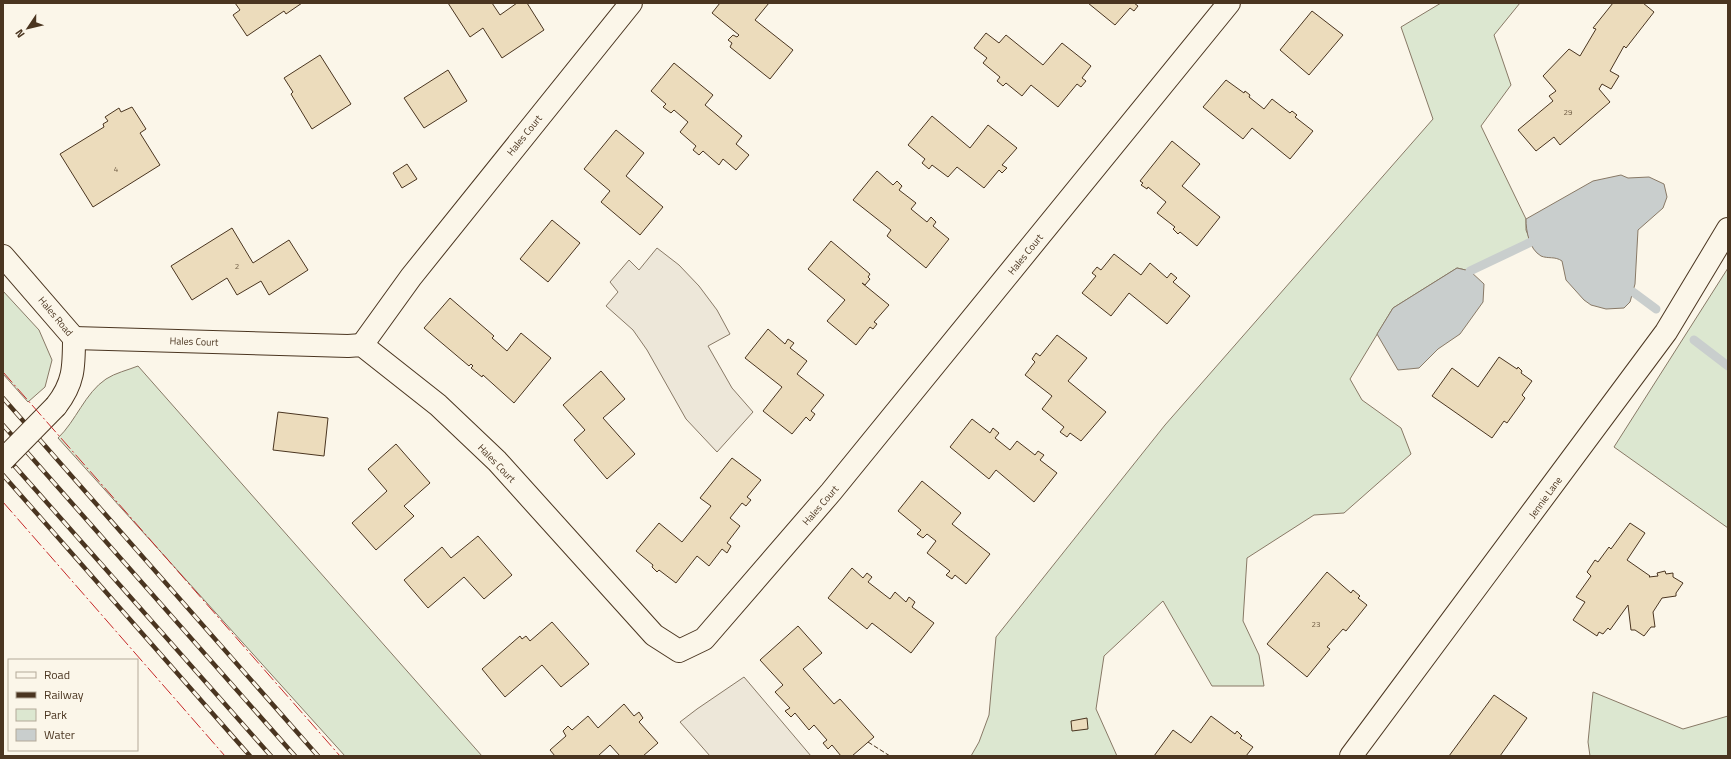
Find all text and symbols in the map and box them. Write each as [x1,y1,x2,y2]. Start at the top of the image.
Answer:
north arrow [8,8,48,48]
text: N [11,26,29,41]
house number: 29 [1564,106,1573,118]
street label: Hales Court [503,111,546,159]
house number: 4 [114,163,119,175]
street label: Hales Court [1004,230,1047,278]
house number: 2 [235,260,239,272]
street label: Hales Road [35,293,77,339]
street label: Hales Court [169,333,219,350]
street label: Hales Court [474,441,519,486]
street label: Jennie Lane [1525,473,1566,521]
street label: Hales Court [799,482,842,529]
house number: 23 [1312,618,1320,630]
legend [8,659,138,751]
text: Road [44,665,70,684]
text: Railway [44,685,84,704]
text: Park [44,705,67,724]
text: Water [44,725,75,744]

